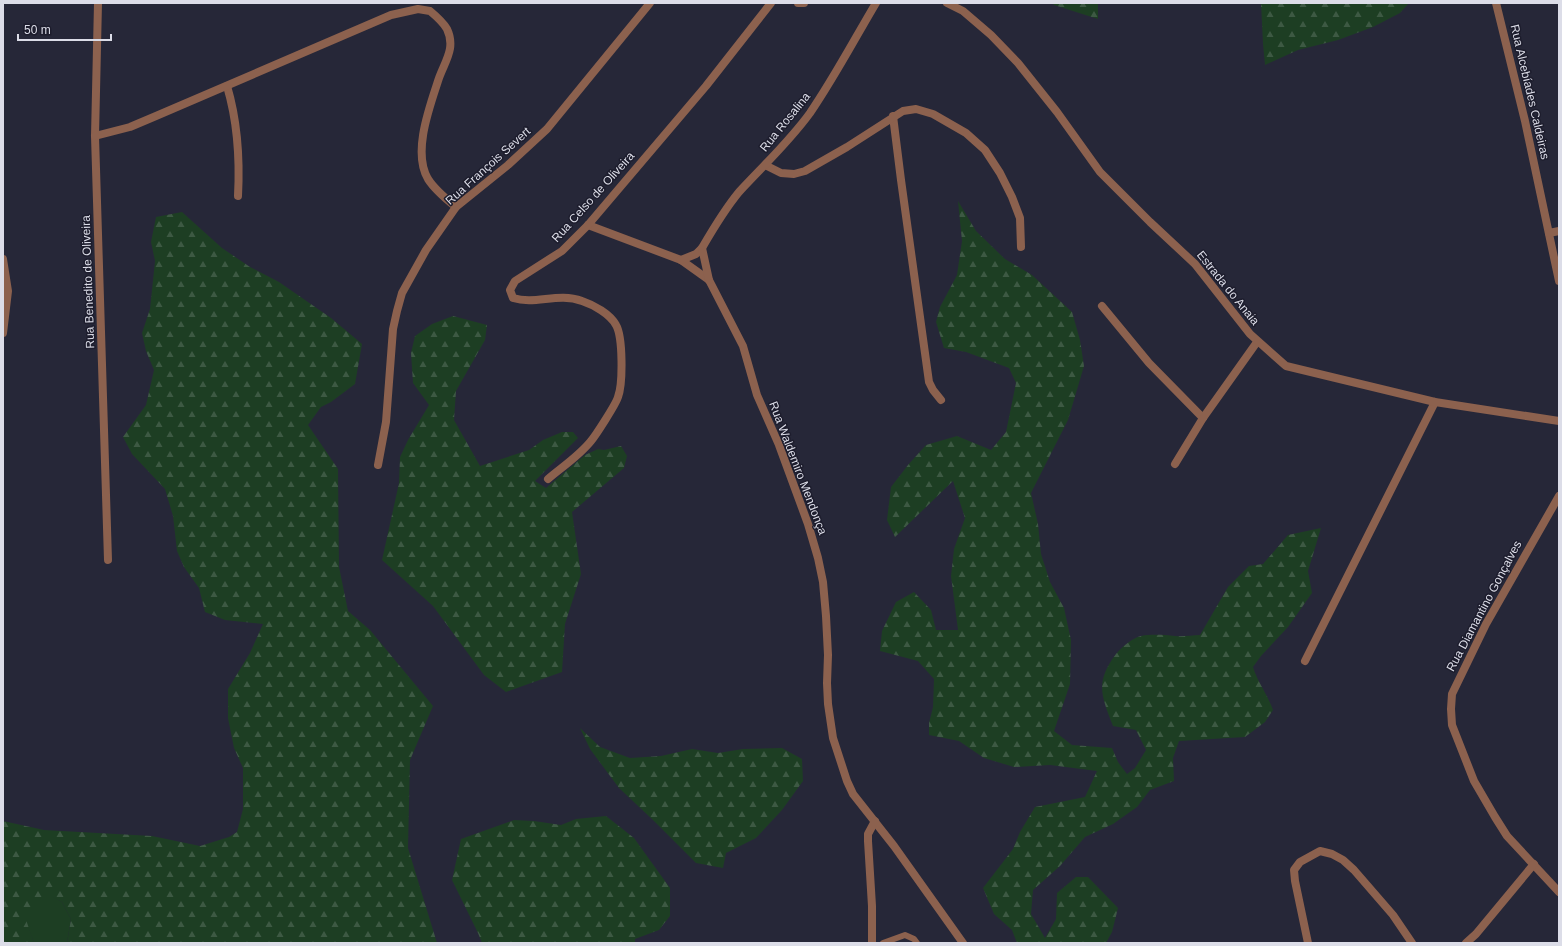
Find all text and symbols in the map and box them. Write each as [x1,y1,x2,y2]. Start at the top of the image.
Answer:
scale bar [18,16,111,42]
text: 50 m [24,23,51,37]
street label: Rua Alcebíades Caldeiras [1508,23,1552,161]
street label: Rua Rosalina [757,89,813,154]
street label: Rua François Severt [443,124,534,208]
street label: Rua Celso de Oliveira [549,149,637,245]
street label: Rua Benedito de Oliveira [79,215,97,349]
street label: Estrada do Anaia [1194,248,1262,328]
street label: Rua Waldemiro Mendonça [766,399,830,537]
street label: Rua Diamantino Gonçalves [1444,538,1524,674]

